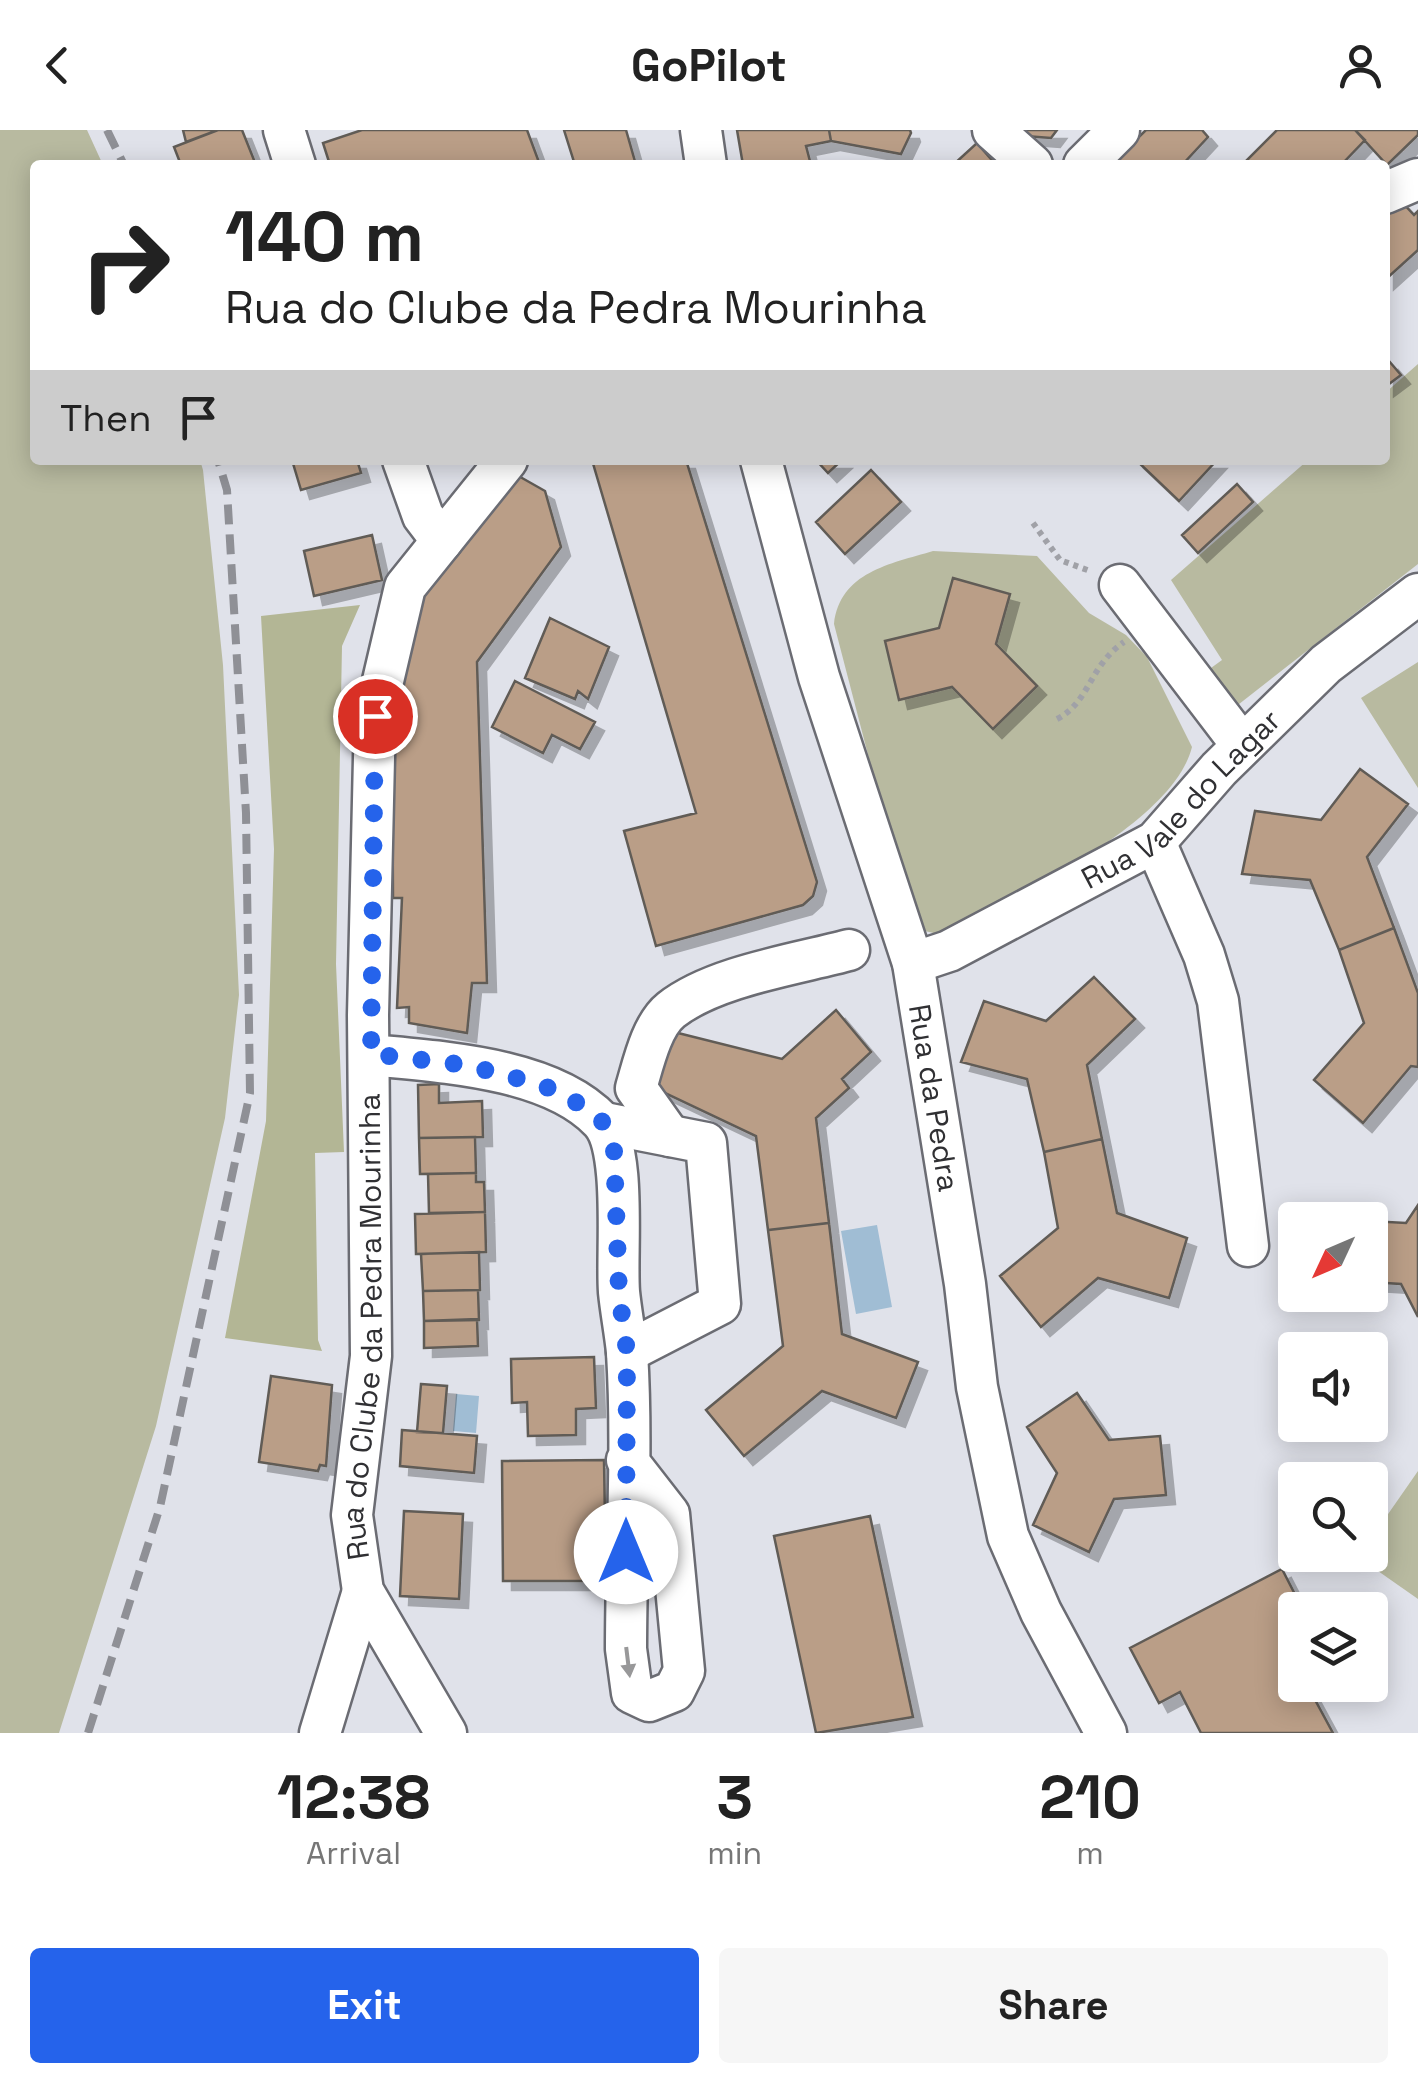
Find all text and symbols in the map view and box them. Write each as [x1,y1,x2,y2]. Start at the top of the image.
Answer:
text: GoPilot [631,37,787,94]
icon: back [30,38,85,93]
icon: person [1333,38,1388,93]
text: 140 m [225,192,424,281]
icon: right [60,200,190,330]
text: Rua do Clube da Pedra Mourinha [225,279,927,336]
icon: arrive [171,390,226,445]
text: Then [60,394,151,442]
pin [333,674,418,759]
icon: arrive [348,689,403,744]
street label: Rua Vale do Lagar [1074,700,1288,897]
street label: Rua da Pedra [900,1001,969,1194]
street label: Rua do Clube da Pedra Mourinha [332,1093,391,1563]
north arrow [1278,1202,1388,1312]
map controls [1278,1202,1388,1702]
button: sound [1278,1332,1388,1442]
button: search [1278,1462,1388,1572]
position arrow [574,1500,678,1604]
button: layers [1278,1592,1388,1702]
one-way arrow [620,1647,636,1679]
text: 12:38 [277,1759,430,1836]
text: 3 [717,1759,753,1836]
text: 210 [1039,1759,1141,1836]
text: Arrival [306,1833,401,1873]
text: min [707,1833,762,1873]
text: m [1076,1833,1104,1873]
button: Exit [30,1948,699,2063]
button: Share [719,1948,1388,2063]

